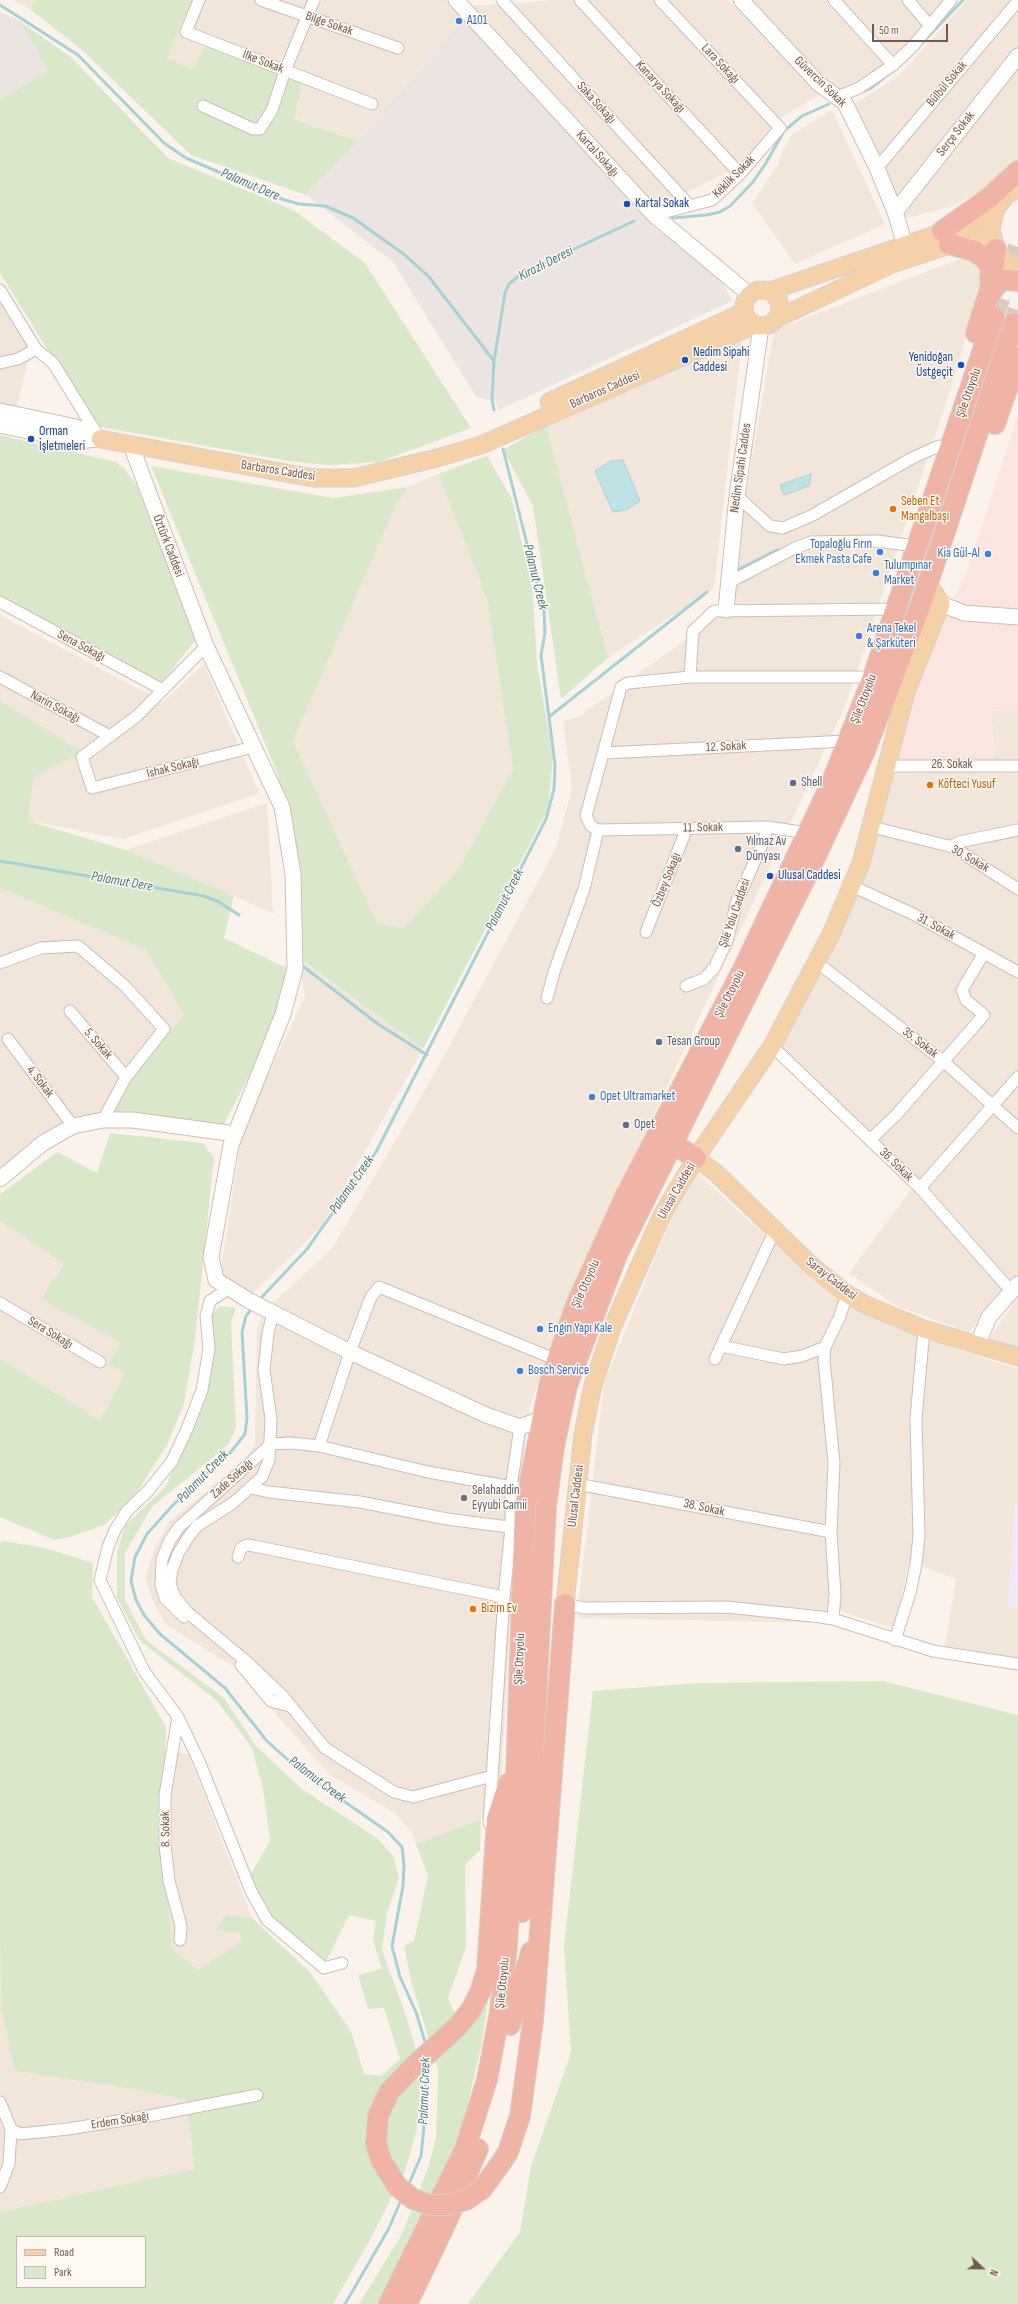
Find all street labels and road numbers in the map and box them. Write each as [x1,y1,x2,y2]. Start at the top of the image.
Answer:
street label: Bilge Sokak [303,9,355,39]
street label: Lara Sokağı [698,41,742,87]
street label: İlke Sokak [240,47,286,77]
street label: Güvercin Sokak [791,53,849,111]
street label: Kanarya Sokağı [632,58,688,116]
street label: Bülbül Sokak [923,58,971,110]
street label: Saka Sokağı [573,79,619,127]
street label: Serçe Sokak [934,108,978,160]
street label: Kartal Sokağı [572,128,622,180]
street label: Keklik Sokak [709,152,759,202]
street label: Şile Otoyolu [953,366,985,420]
street label: Barbaros Caddesi [568,368,642,412]
street label: Nedim Sipahi Caddes [727,422,755,514]
street label: Barbaros Caddesi [240,457,316,485]
street label: Öztürk Caddesi [149,513,187,579]
street label: Sena Sokağı [54,627,108,665]
street label: Şile Otoyolu [848,672,880,726]
street label: Narin Sokağı [28,687,82,727]
street label: 12. Sokak [705,738,747,756]
street label: İshak Sokağı [145,754,201,782]
street label: 26. Sokak [931,757,973,773]
street label: 11. Sokak [683,820,723,836]
street label: 30. Sokak [948,842,992,876]
street label: Özbey Sokağı [649,851,685,909]
street label: Şile Yolu Caddesi [716,876,754,950]
street label: 31. Sokak [914,910,958,944]
street label: Şile Otoyolu [711,968,749,1020]
street label: 35. Sokak [899,1024,941,1062]
street label: 5. Sokak [80,1025,116,1063]
street label: 4. Sokak [23,1063,57,1101]
street label: 36. Sokak [876,1145,916,1185]
street label: Ulusal Caddesi [655,1160,699,1222]
street label: Saray Caddesi [802,1254,860,1304]
street label: Şile Otoyolu [568,1257,604,1311]
street label: Sera Sokağı [25,1313,75,1353]
street label: Zade Sokağı [208,1456,256,1502]
street label: Ulusal Caddesi [564,1464,588,1528]
street label: 38. Sokak [682,1496,726,1520]
street label: Şile Otoyolu [511,1633,529,1685]
street label: 8. Sokak [158,1811,174,1847]
street label: Şile Otoyolu [493,1957,513,2009]
street label: Erdem Sokağı [90,2109,150,2133]

